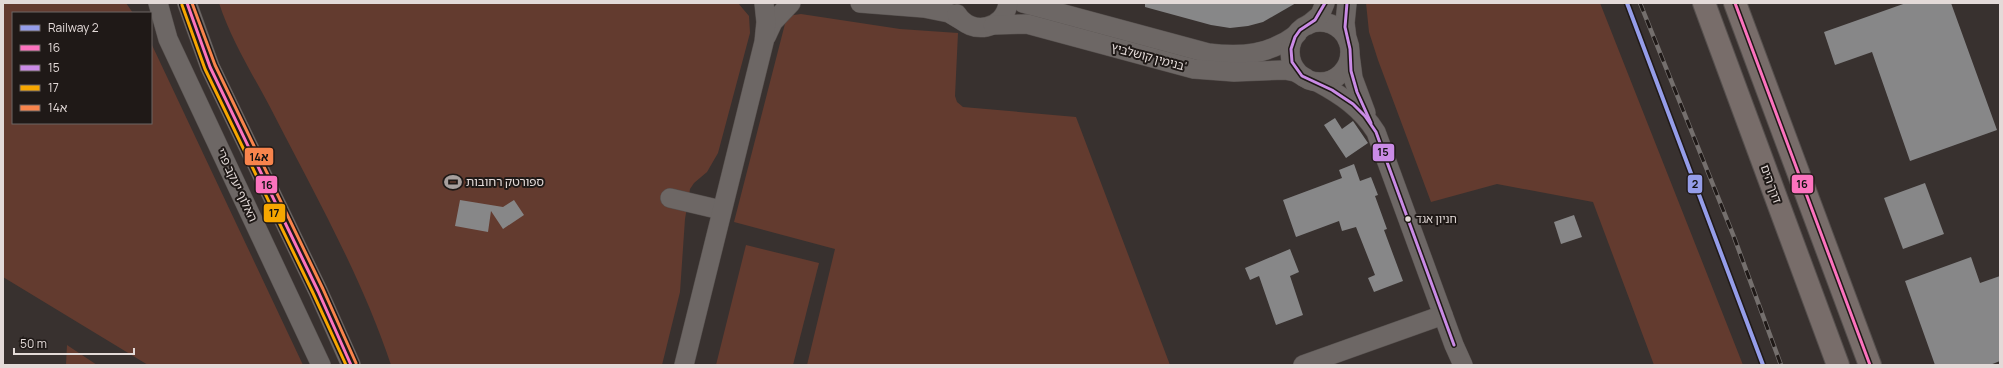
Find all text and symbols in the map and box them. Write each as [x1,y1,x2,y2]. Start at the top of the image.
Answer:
legend [12,12,152,124]
text: Railway 2 [48,19,99,36]
street label: בנימין קושלביץ' [1109,38,1189,75]
text: 16 [48,39,60,56]
text: 15 [48,59,60,76]
text: 17 [48,79,59,96]
text: 14א [48,99,68,116]
line badge: 15 [1372,143,1395,162]
text: 15 [1377,144,1389,159]
street label: האלוף יעקב פרי [213,145,262,224]
line badge: 14א [244,147,274,166]
text: 14א [250,149,269,164]
street label: דרך הים [1757,162,1786,206]
sports icon: ספורטק רחובות [443,172,463,192]
place label: ספורטק רחובות [466,173,544,190]
line badge: 2 [1687,174,1703,194]
line badge: 16 [1791,174,1814,194]
line badge: 16 [255,175,278,194]
text: 2 [1692,176,1698,191]
text: 16 [1796,176,1808,191]
text: 16 [261,177,273,192]
line badge: 17 [263,203,286,223]
text: 17 [269,205,279,220]
place label: חניון אגד [1416,211,1457,226]
marker: חניון אגד [1403,214,1413,224]
scale bar [14,330,134,356]
text: 50 m [20,335,47,352]

